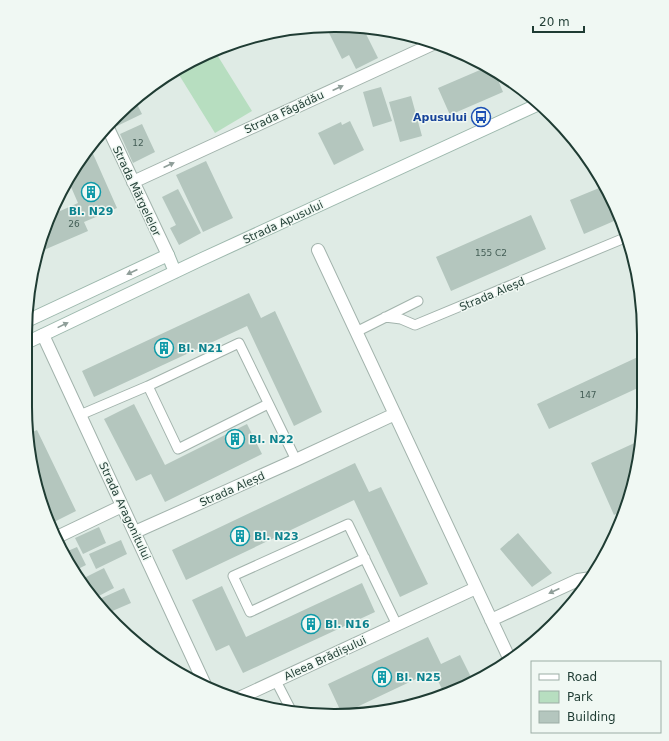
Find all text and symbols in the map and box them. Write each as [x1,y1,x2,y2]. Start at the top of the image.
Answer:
scale bar [533,8,584,34]
text: 20 m [539,15,570,29]
one-way arrow [332,85,343,91]
street label: Strada Făgădău [242,88,326,137]
bus stop icon: Apusului [470,106,492,128]
place label: Apusului [413,111,467,124]
house number: 12 [132,138,144,148]
street label: Strada Mărgelelor [110,144,163,239]
one-way arrow [163,162,174,168]
building icon: Bl. N29 [80,181,102,203]
street label: Strada Apusului [241,198,325,247]
place label: Bl. N29 [69,205,113,218]
house number: 26 [68,219,80,229]
house number: 155 C2 [475,248,507,258]
one-way arrow [127,269,138,275]
street label: Strada Aleșd [458,275,527,314]
one-way arrow [57,322,69,328]
building icon: Bl. N21 [153,337,175,359]
place label: Bl. N21 [178,342,223,355]
house number: 147 [579,390,597,400]
building icon: Bl. N22 [224,428,246,450]
place label: Bl. N22 [249,433,294,446]
street label: Strada Aragonitului [96,460,153,562]
street label: Strada Aleșd [198,469,267,510]
building icon: Bl. N23 [229,525,251,547]
place label: Bl. N23 [254,530,299,543]
one-way arrow [548,588,560,594]
building icon: Bl. N16 [300,613,322,635]
place label: Bl. N16 [325,618,370,631]
street label: Aleea Brădișului [282,634,368,683]
legend [531,661,661,733]
building icon: Bl. N25 [371,666,393,688]
text: Road [567,670,597,684]
place label: Bl. N25 [396,671,441,684]
text: Park [567,690,593,704]
text: Building [567,710,616,724]

